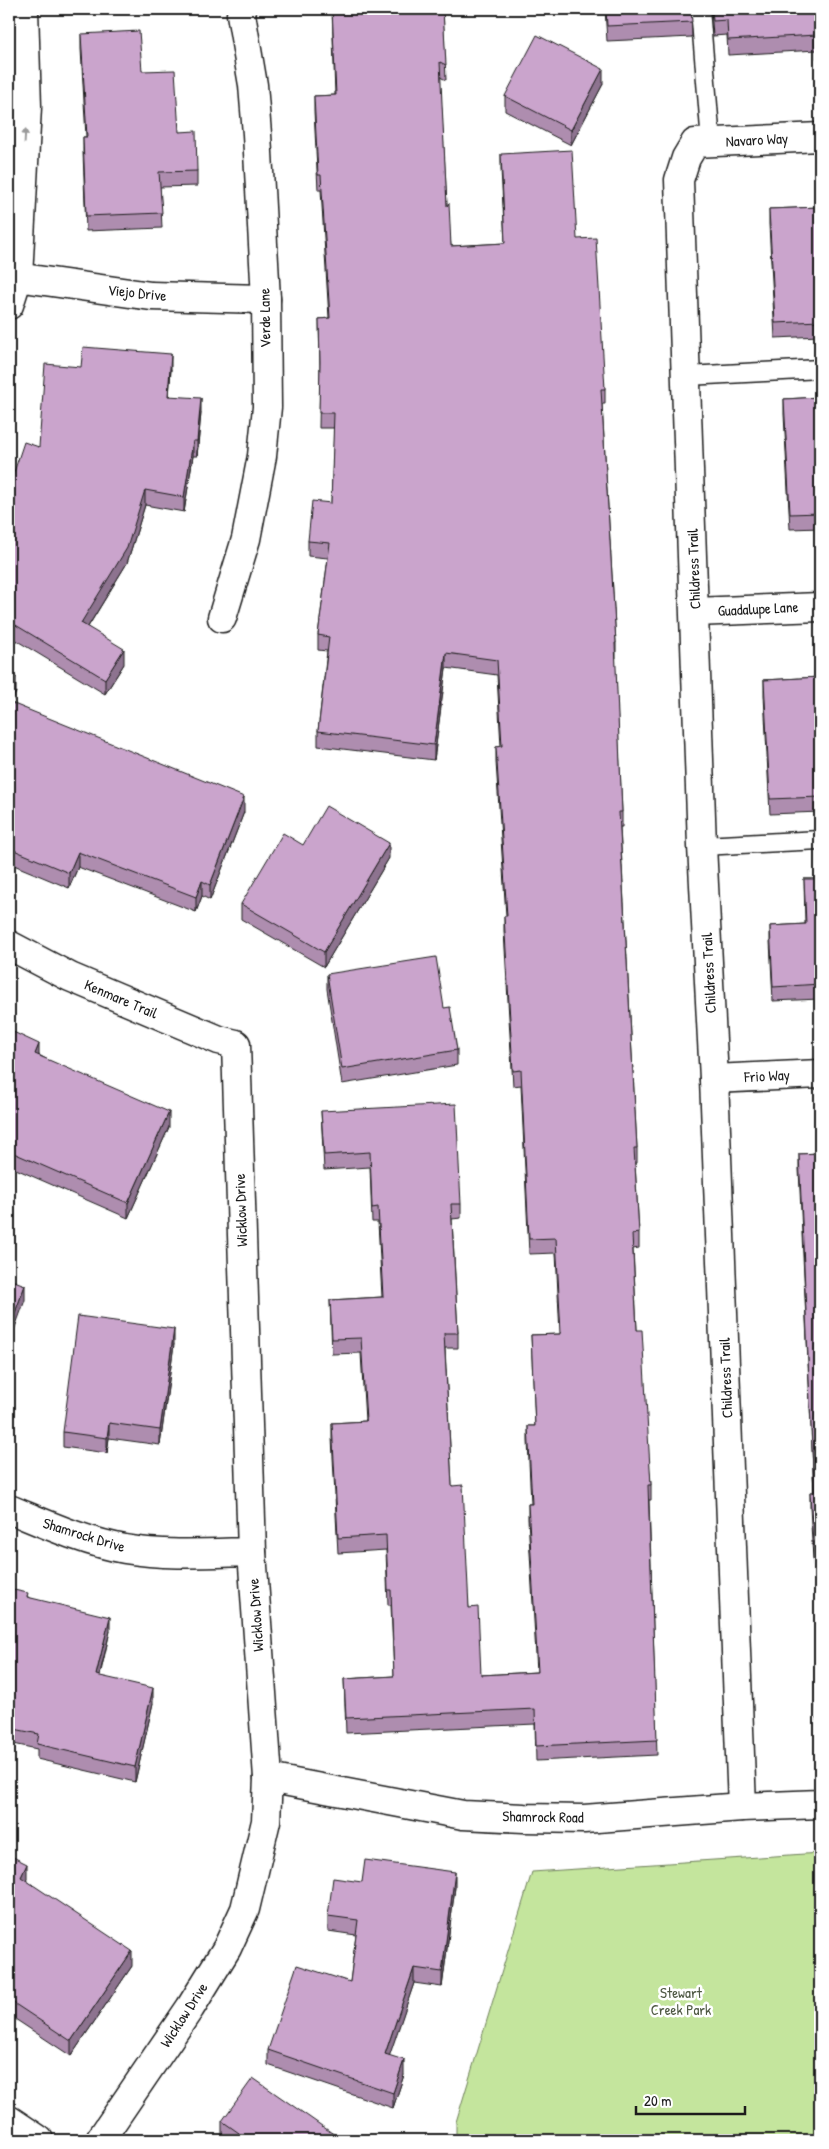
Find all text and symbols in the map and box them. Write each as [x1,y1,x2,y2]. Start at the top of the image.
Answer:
one-way arrow [21,127,29,143]
street label: Navaro Way [725,127,789,152]
street label: Viejo Drive [107,279,168,306]
street label: Verde Lane [253,288,276,348]
street label: Childress Trail [682,528,705,610]
street label: Guadalupe Lane [717,596,799,621]
street label: Childress Trail [696,932,721,1014]
street label: Kenmare Trail [81,974,161,1023]
street label: Frio Way [743,1064,790,1087]
street label: Wicklow Drive [229,1173,252,1247]
street label: Childress Trail [714,1337,737,1419]
street label: Shamrock Drive [41,1512,128,1557]
street label: Wicklow Drive [242,1578,269,1652]
street label: Shamrock Road [502,1805,584,1828]
street label: Wicklow Drive [155,1978,212,2051]
park label: Stewart Creek Park [651,1982,711,2020]
scale bar [636,2084,745,2116]
text: 20 m [644,2090,671,2111]

